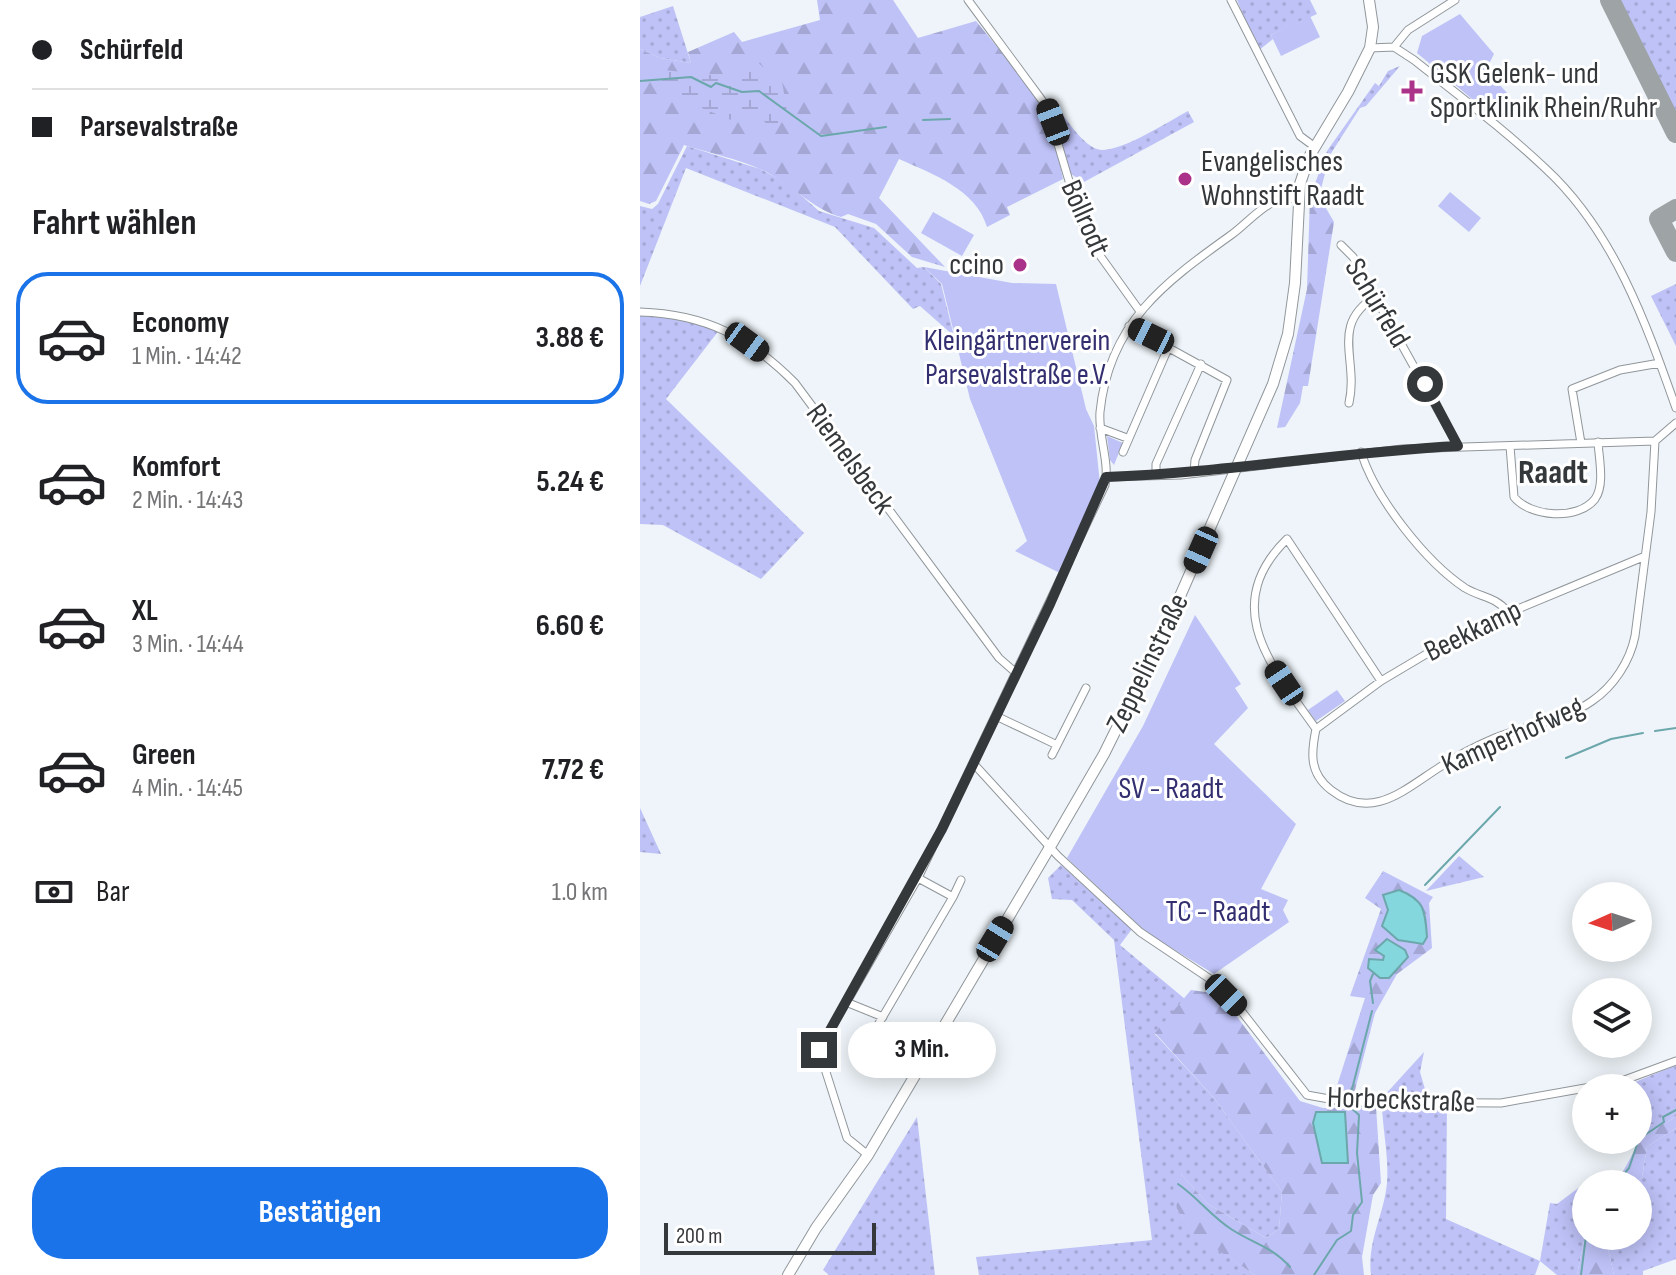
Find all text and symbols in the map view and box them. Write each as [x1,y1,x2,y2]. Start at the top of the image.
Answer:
text: Schürfeld [80,32,183,68]
place label: GSK Gelenk- und Sportklinik Rhein/Ruhr [1430,56,1658,126]
marker: GSK Gelenk- und Sportklinik Rhein/Ruhr [1401,80,1423,102]
car [1033,95,1073,149]
text: Parsevalstraße [80,109,238,145]
place label: Evangelisches Wohnstift Raadt [1201,144,1364,214]
marker: Evangelisches Wohnstift Raadt [1176,170,1194,188]
street label: Böllrodt [1052,175,1118,261]
text: Fahrt wählen [32,202,196,245]
place label: ccino [949,247,1004,283]
street label: Schürfeld [1336,252,1418,354]
marker: ccino [1011,256,1029,274]
icon: car [36,302,108,374]
text: Economy [132,305,229,341]
car [1124,315,1178,357]
car [721,318,773,366]
text: 3.88 € [535,320,604,356]
park label: Kleingärtnerverein Parsevalstraße e.V. [924,323,1110,393]
text: 1 Min. · 14:42 [132,341,242,372]
route start [1407,366,1443,402]
street label: Riemelsbeck [798,397,902,521]
icon: car [36,446,108,518]
text: Komfort [132,449,221,485]
district label: Raadt [1518,452,1588,493]
text: 5.24 € [536,464,604,500]
text: 2 Min. · 14:43 [132,485,243,516]
car [1180,523,1222,577]
street label: Zeppelinstraße [1099,588,1197,738]
icon: car [36,590,108,662]
street label: Beekkamp [1419,592,1527,670]
text: XL [132,593,158,629]
text: 6.60 € [536,608,604,644]
text: 3 Min. · 14:44 [132,629,244,660]
car [1261,656,1307,710]
street label: Kamperhofweg [1436,689,1590,783]
icon: car [36,734,108,806]
text: Green [132,737,196,773]
text: 7.72 € [542,752,604,788]
park label: SV - Raadt [1118,771,1224,807]
text: 4 Min. · 14:45 [132,773,243,804]
icon: cash [32,870,76,914]
text: Bar [96,874,130,910]
text: 1.0 km [552,877,608,908]
north arrow [1572,882,1652,962]
map controls [1572,882,1652,1250]
park label: TC - Raadt [1165,894,1271,930]
car [972,912,1018,966]
car [1201,970,1251,1020]
button: layers [1572,978,1652,1058]
callout: 3 Min. [847,1022,995,1078]
route end [801,1032,837,1068]
text: 3 Min. [895,1034,949,1065]
button: + [1572,1074,1652,1154]
street label: Horbeckstraße [1326,1079,1476,1121]
button: Bestätigen [32,1167,608,1259]
button: − [1572,1170,1652,1250]
scale bar [664,1219,876,1255]
text: 200 m [676,1223,722,1250]

